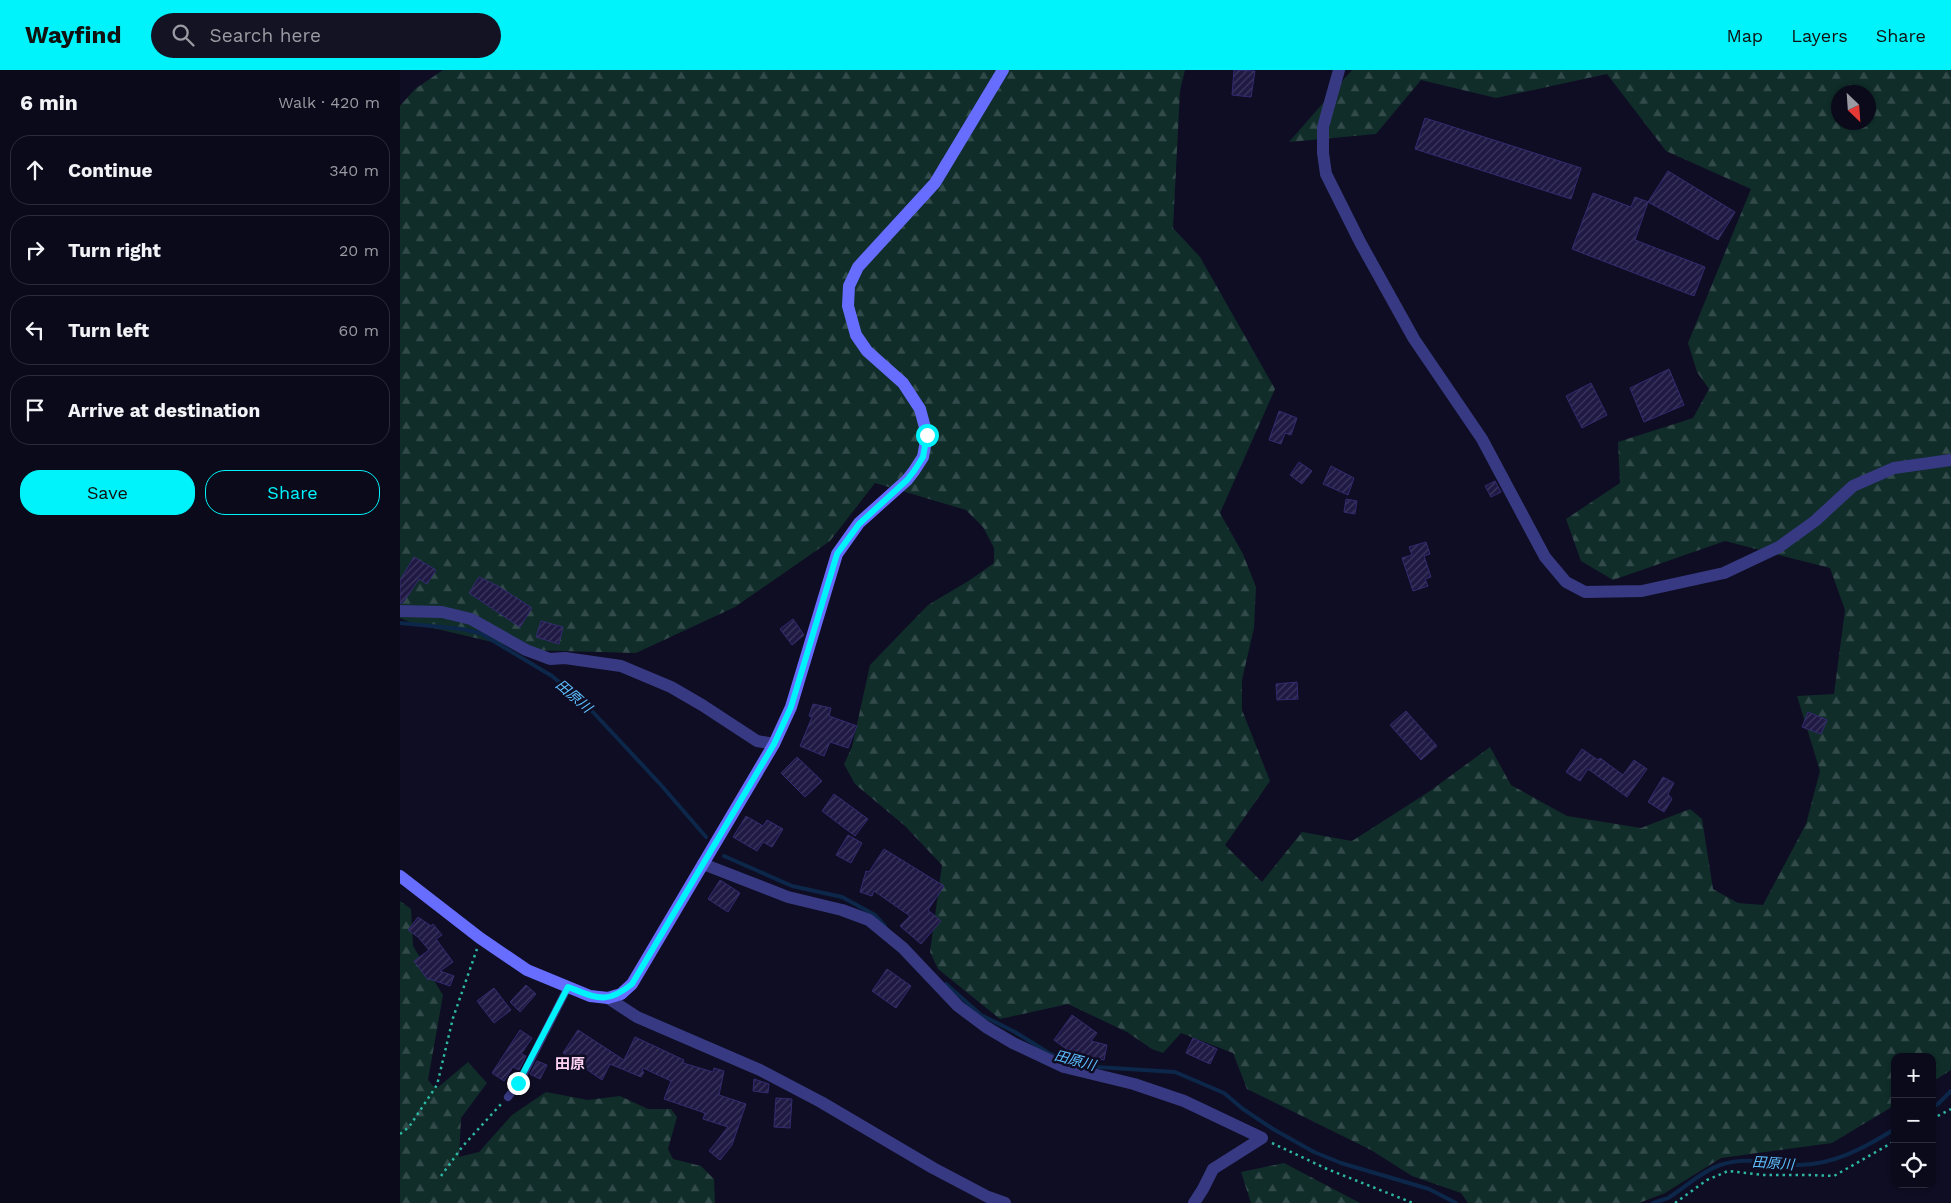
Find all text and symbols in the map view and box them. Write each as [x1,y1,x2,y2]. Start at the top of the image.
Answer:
search box [151,13,501,58]
text: Wayfind [25,21,121,49]
icon: search [169,21,197,49]
text: Search here [209,24,321,47]
text: Map [1726,25,1763,46]
text: Layers [1791,25,1848,46]
text: Share [1876,25,1926,46]
north arrow [1831,85,1876,130]
text: 6 min [20,90,78,115]
text: Walk · 420 m [278,93,380,112]
icon: ahead [21,156,49,184]
text: Continue [68,159,152,182]
text: 340 m [329,161,379,180]
icon: right [21,236,49,264]
text: Turn right [68,239,161,262]
text: 20 m [339,241,379,260]
icon: left [21,316,49,344]
text: Turn left [68,319,149,342]
text: 60 m [339,321,379,340]
icon: arrive [21,396,49,424]
text: Arrive at destination [68,399,260,422]
route start [916,424,939,447]
button: Save [20,470,195,515]
button: Share [205,470,380,515]
water label: 田原川 [553,676,597,717]
water label: 田原川 [1053,1047,1099,1074]
map controls [1891,1053,1936,1188]
button: + [1891,1053,1936,1098]
district label: 田原 [555,1055,585,1073]
route end [507,1072,530,1095]
button: − [1891,1098,1936,1143]
button: locate [1891,1143,1936,1188]
water label: 田原川 [1751,1154,1797,1173]

